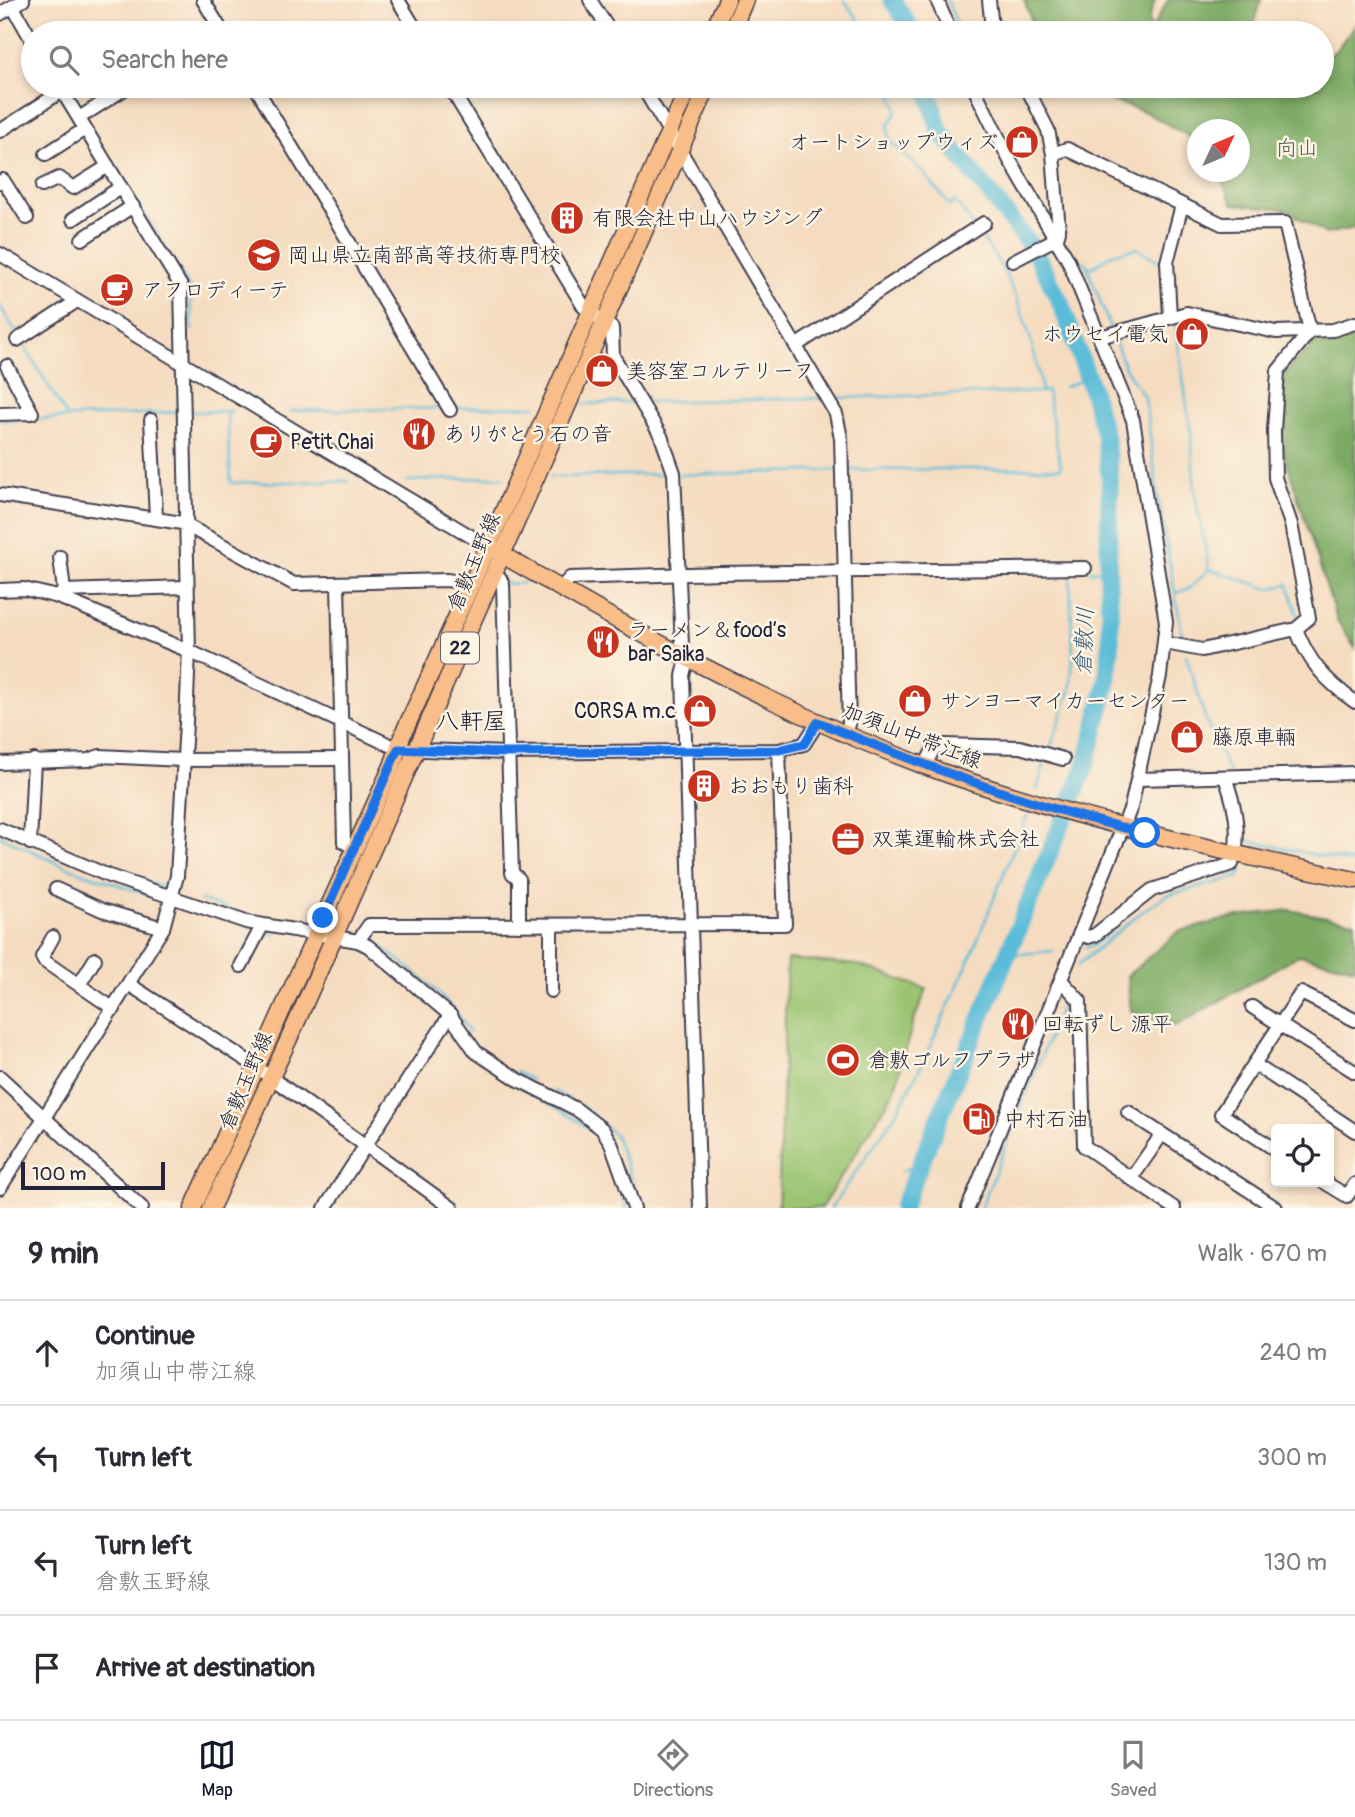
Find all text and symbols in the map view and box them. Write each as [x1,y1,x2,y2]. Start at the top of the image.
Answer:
search box [21,21,1334,98]
icon: search [45,41,83,79]
text: Search here [101,44,228,76]
north arrow [1187,119,1250,182]
shop icon: オートショップウィズ [1003,123,1041,161]
place label: オートショップウィズ [789,129,998,156]
park label: 向山 [1276,135,1318,162]
building icon: 有限会社中山ハウジング [548,199,586,237]
place label: 有限会社中山ハウジング [592,205,823,232]
school or university icon: 岡山県立南部高等技術専門校 [245,236,283,274]
place label: 岡山県立南部高等技術専門校 [288,242,561,269]
cafe icon: アフロディーテ [98,271,136,309]
place label: アフロディーテ [142,277,289,304]
shop icon: ホウセイ電気 [1173,315,1211,353]
place label: ホウセイ電気 [1042,321,1168,348]
shop icon: 美容室コルテリーフ [583,352,621,390]
place label: 美容室コルテリーフ [626,358,814,385]
restaurant icon: ありがとう石の音 [400,415,438,453]
place label: ありがとう石の音 [444,421,612,448]
cafe icon: Petit Chai [247,423,285,461]
place label: Petit Chai [290,429,374,456]
street label: 倉敷玉野線 [441,508,507,616]
water label: 倉敷川 [1068,606,1100,676]
place label: ラーメン＆food’s bar Saika [628,617,787,668]
restaurant icon: ラーメン＆food’s bar Saika [584,623,622,661]
road number: 22 [441,632,479,664]
shop icon: サンヨーマイカーセンター [896,682,934,720]
place label: サンヨーマイカーセンター [940,688,1189,715]
shop icon: CORSA m.c [681,692,719,730]
street label: 加須山中帯江線 [839,697,985,775]
place label: CORSA m.c [574,698,676,725]
district label: 八軒屋 [435,707,507,736]
shop icon: 藤原車輛 [1168,718,1206,756]
place label: 藤原車輛 [1212,724,1296,751]
building icon: おおもり歯科 [685,767,723,805]
place label: おおもり歯科 [728,773,854,800]
route start [1129,817,1160,848]
office icon: 双葉運輸株式会社 [829,820,867,858]
place label: 双葉運輸株式会社 [872,826,1040,853]
route end [307,902,338,933]
restaurant icon: 回転ずし 源平 [999,1005,1037,1043]
place label: 回転ずし 源平 [1042,1011,1173,1038]
street label: 倉敷玉野線 [213,1027,279,1135]
sports icon: 倉敷ゴルフプラザ [824,1041,862,1079]
place label: 倉敷ゴルフプラザ [868,1047,1035,1074]
fuel station icon: 中村石油 [960,1100,998,1138]
place label: 中村石油 [1004,1106,1088,1133]
map controls [1271,1124,1334,1187]
button: locate [1271,1124,1334,1187]
scale bar [21,1159,164,1191]
text: 100 m [32,1162,86,1186]
text: 9 min [28,1235,99,1272]
text: Walk · 670 m [1198,1239,1327,1268]
text: Continue [95,1320,195,1352]
icon: ahead [28,1334,66,1372]
text: 240 m [1260,1338,1327,1367]
text: 加須山中帯江線 [95,1357,256,1386]
icon: left [28,1439,66,1477]
text: Turn left [95,1442,191,1474]
text: 300 m [1257,1443,1327,1472]
text: Turn left [95,1530,191,1562]
icon: left [28,1544,66,1582]
text: 130 m [1264,1548,1327,1577]
text: 倉敷玉野線 [95,1567,210,1596]
icon: arrive [28,1649,66,1687]
text: Arrive at destination [95,1652,315,1684]
tab: Map [198,1736,236,1802]
tab: Directions [633,1736,713,1802]
tab: Saved [1110,1736,1157,1802]

